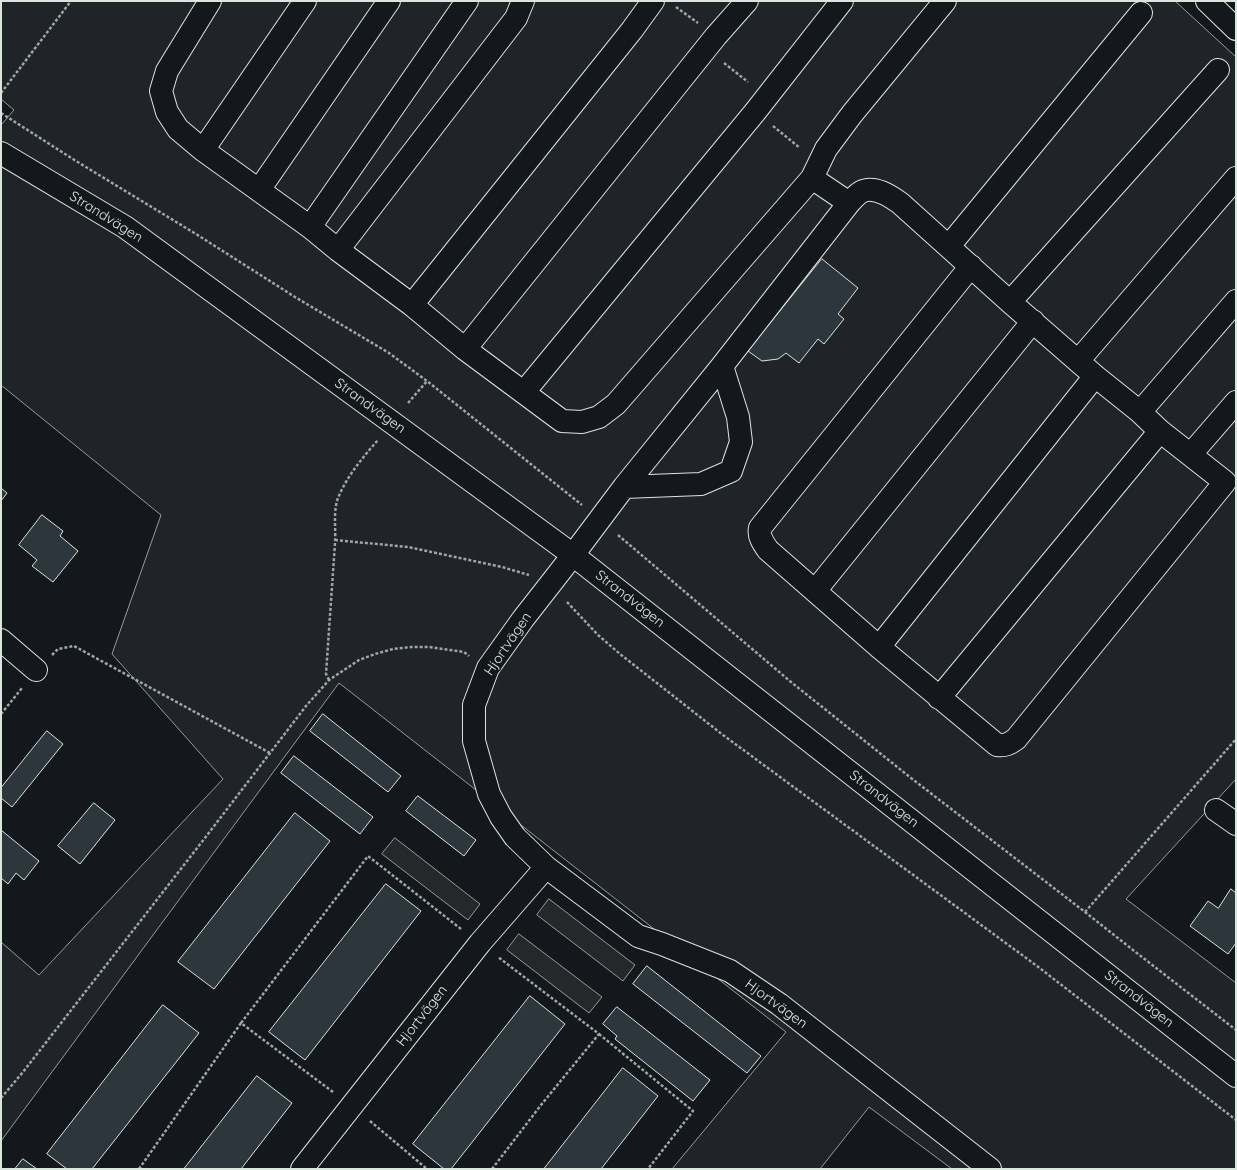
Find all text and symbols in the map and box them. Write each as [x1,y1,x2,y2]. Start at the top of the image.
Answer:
street label: Strandvägen [66,188,146,246]
street label: Strandvägen [331,375,409,437]
street label: Strandvägen [592,567,668,631]
street label: Hjortvägen [481,609,535,679]
street label: Strandvägen [846,767,922,831]
street label: Strandvägen [1101,967,1177,1031]
street label: Hjortvägen [742,976,810,1032]
street label: Hjortvägen [393,982,451,1050]

